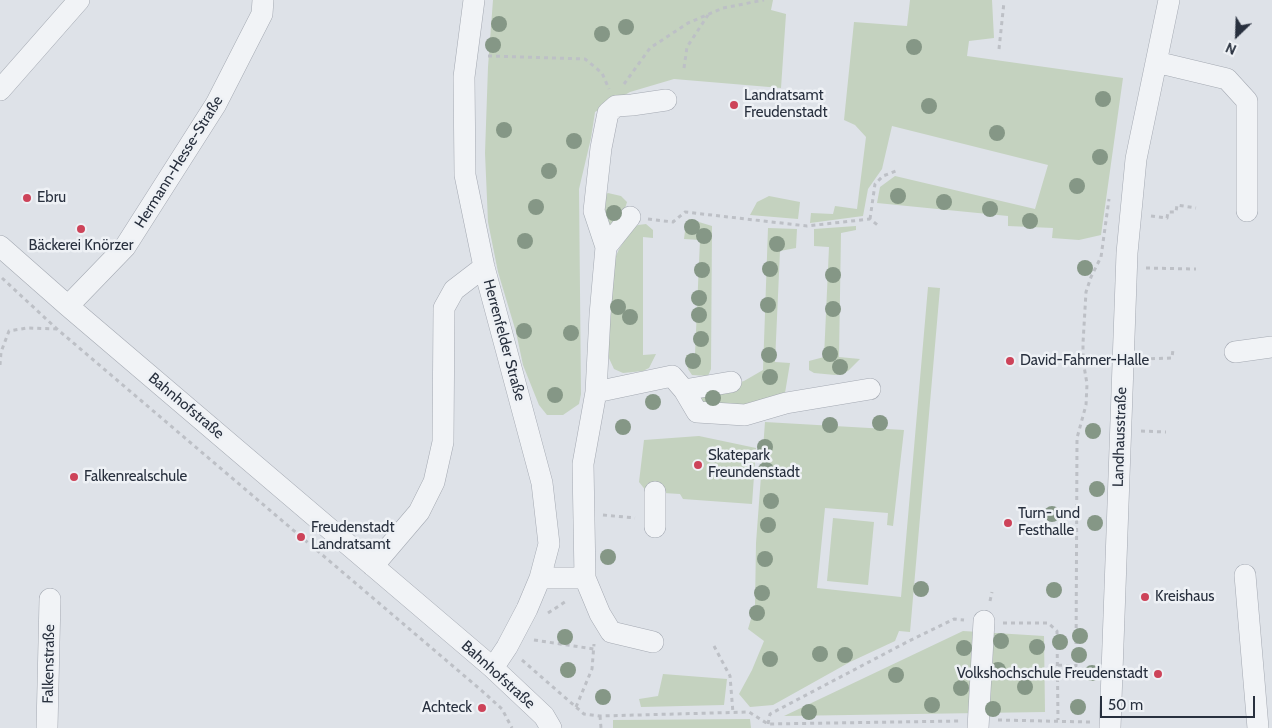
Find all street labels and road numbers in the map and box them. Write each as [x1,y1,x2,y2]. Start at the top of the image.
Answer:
street label: Hermann-Hesse-Straße [131,93,227,231]
street label: Herrenfelder Straße [479,277,529,403]
street label: Bahnhofstraße [144,369,228,443]
street label: Landhausstraße [1109,387,1131,487]
street label: Falkenstraße [39,624,59,704]
street label: Bahnhofstraße [457,637,539,713]

